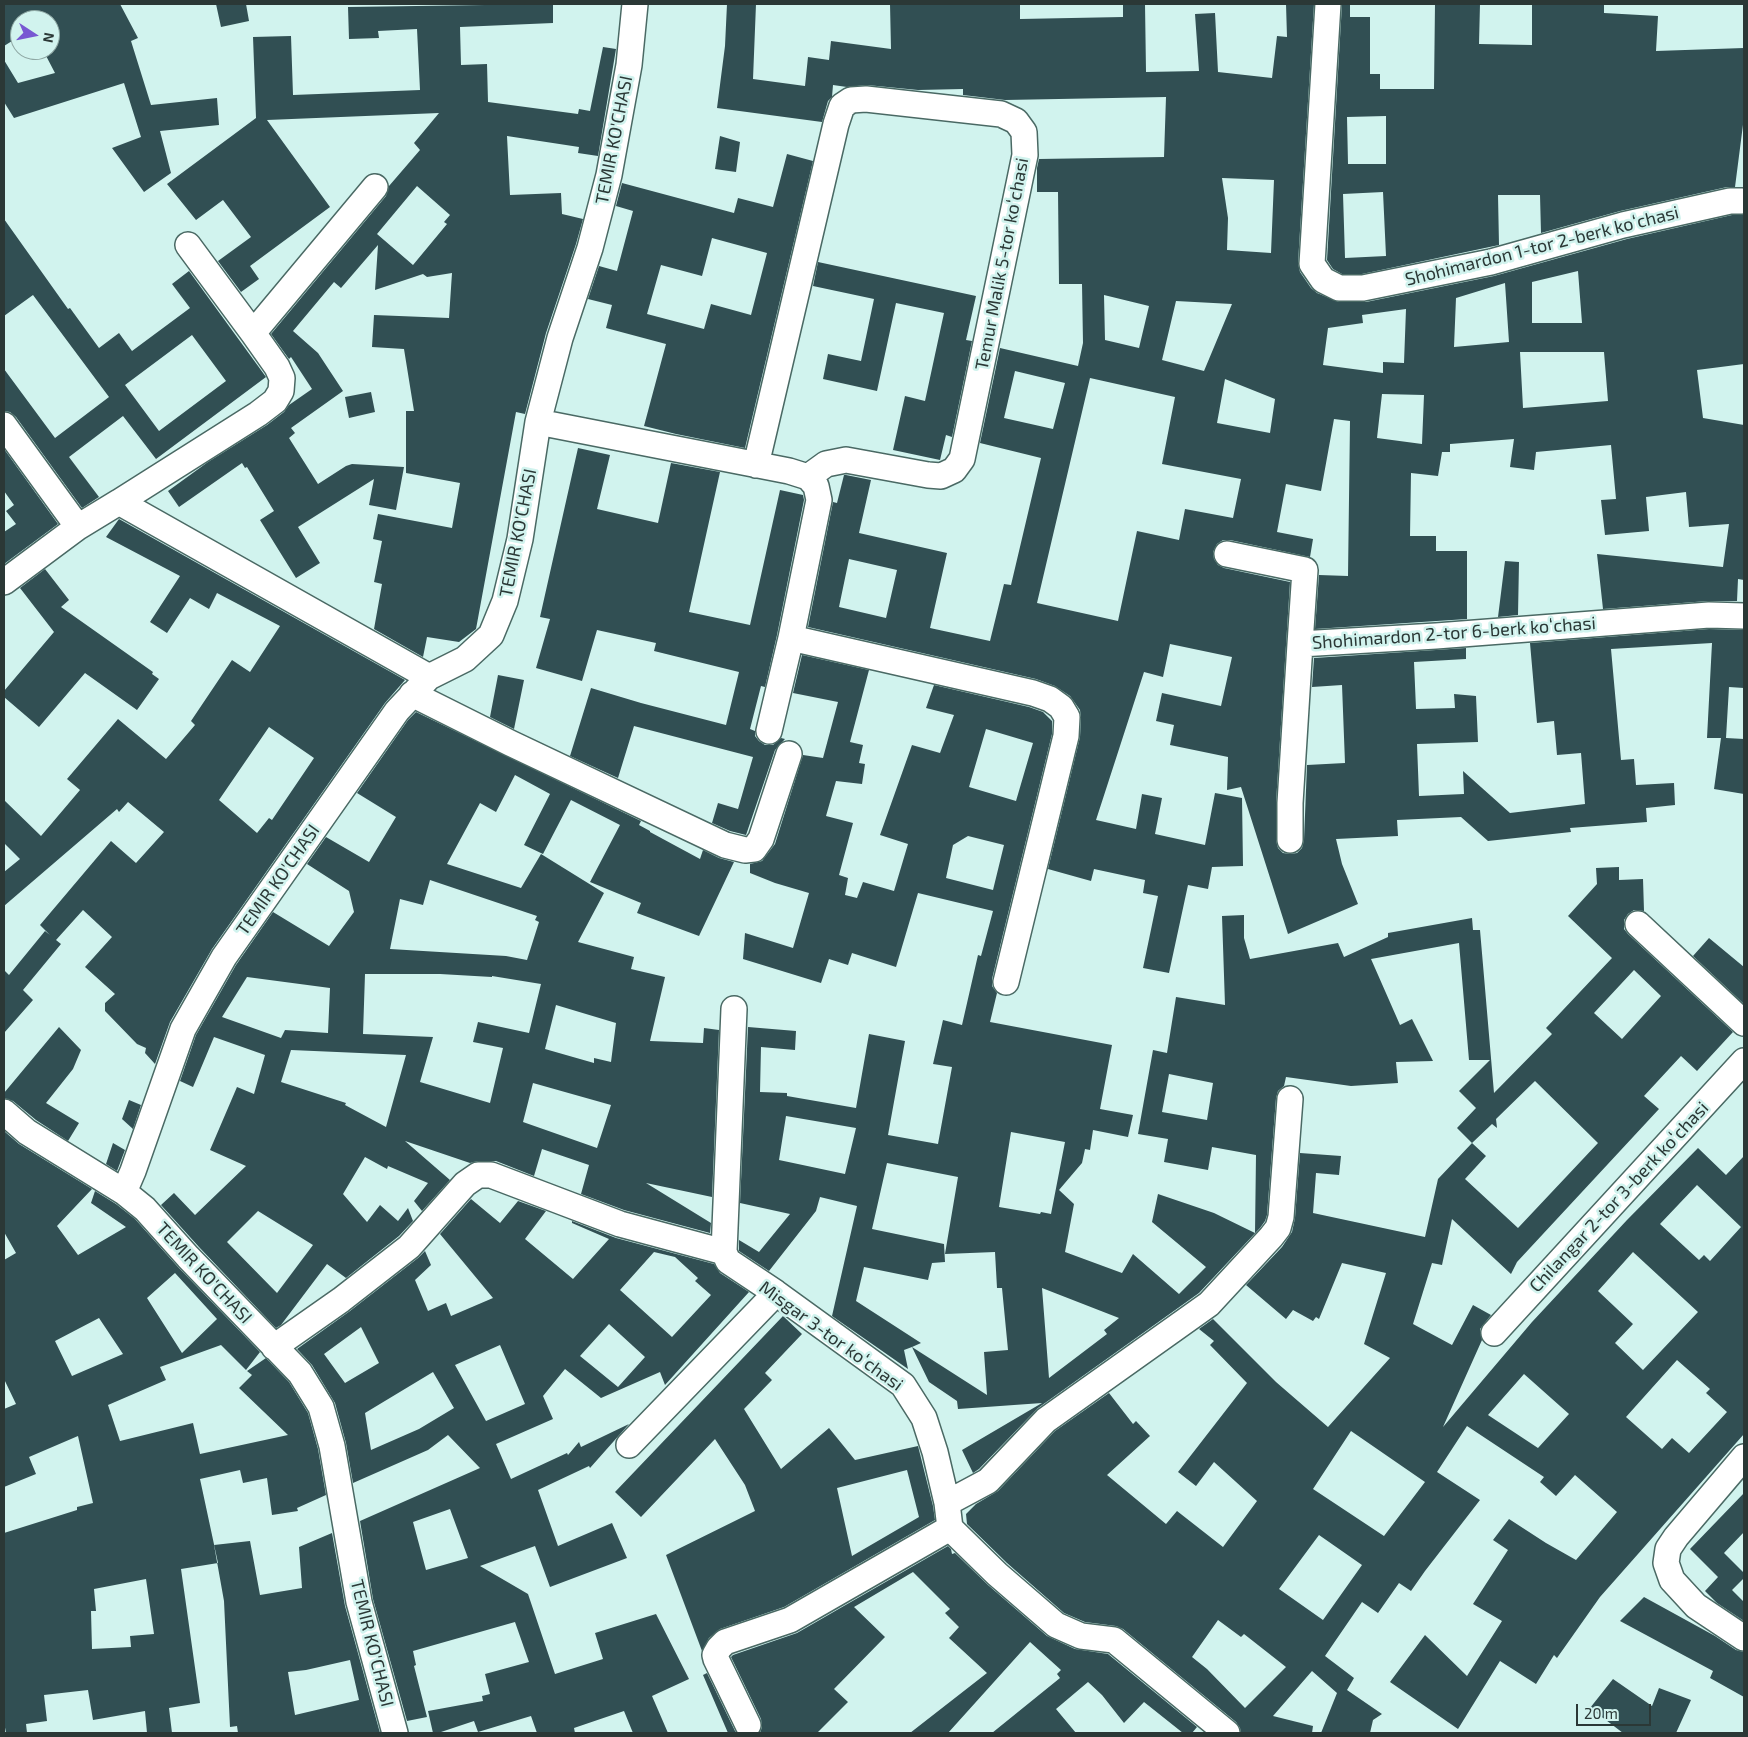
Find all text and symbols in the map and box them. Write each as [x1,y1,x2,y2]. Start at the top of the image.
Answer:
north arrow [10,10,60,60]
text: N [40,31,59,44]
street label: TEMIR KO'CHASI [591,74,637,206]
street label: Temur Malik 5-tor koʻchasi [971,156,1033,372]
street label: Shohimardon 1-tor 2-berk koʻchasi [1403,201,1681,291]
street label: TEMIR KO'CHASI [495,467,541,599]
street label: Shohimardon 2-tor 6-berk koʻchasi [1311,612,1597,654]
street label: TEMIR KO'CHASI [232,820,324,940]
street label: Chilangar 2-tor 3-berk koʻchasi [1525,1097,1713,1297]
street label: TEMIR KO'CHASI [152,1218,256,1328]
street label: Misgar 3-tor koʻchasi [755,1277,907,1395]
street label: TEMIR KO'CHASI [346,1577,398,1709]
scale bar [1578,1694,1653,1726]
text: 20 m [1584,1704,1618,1722]

